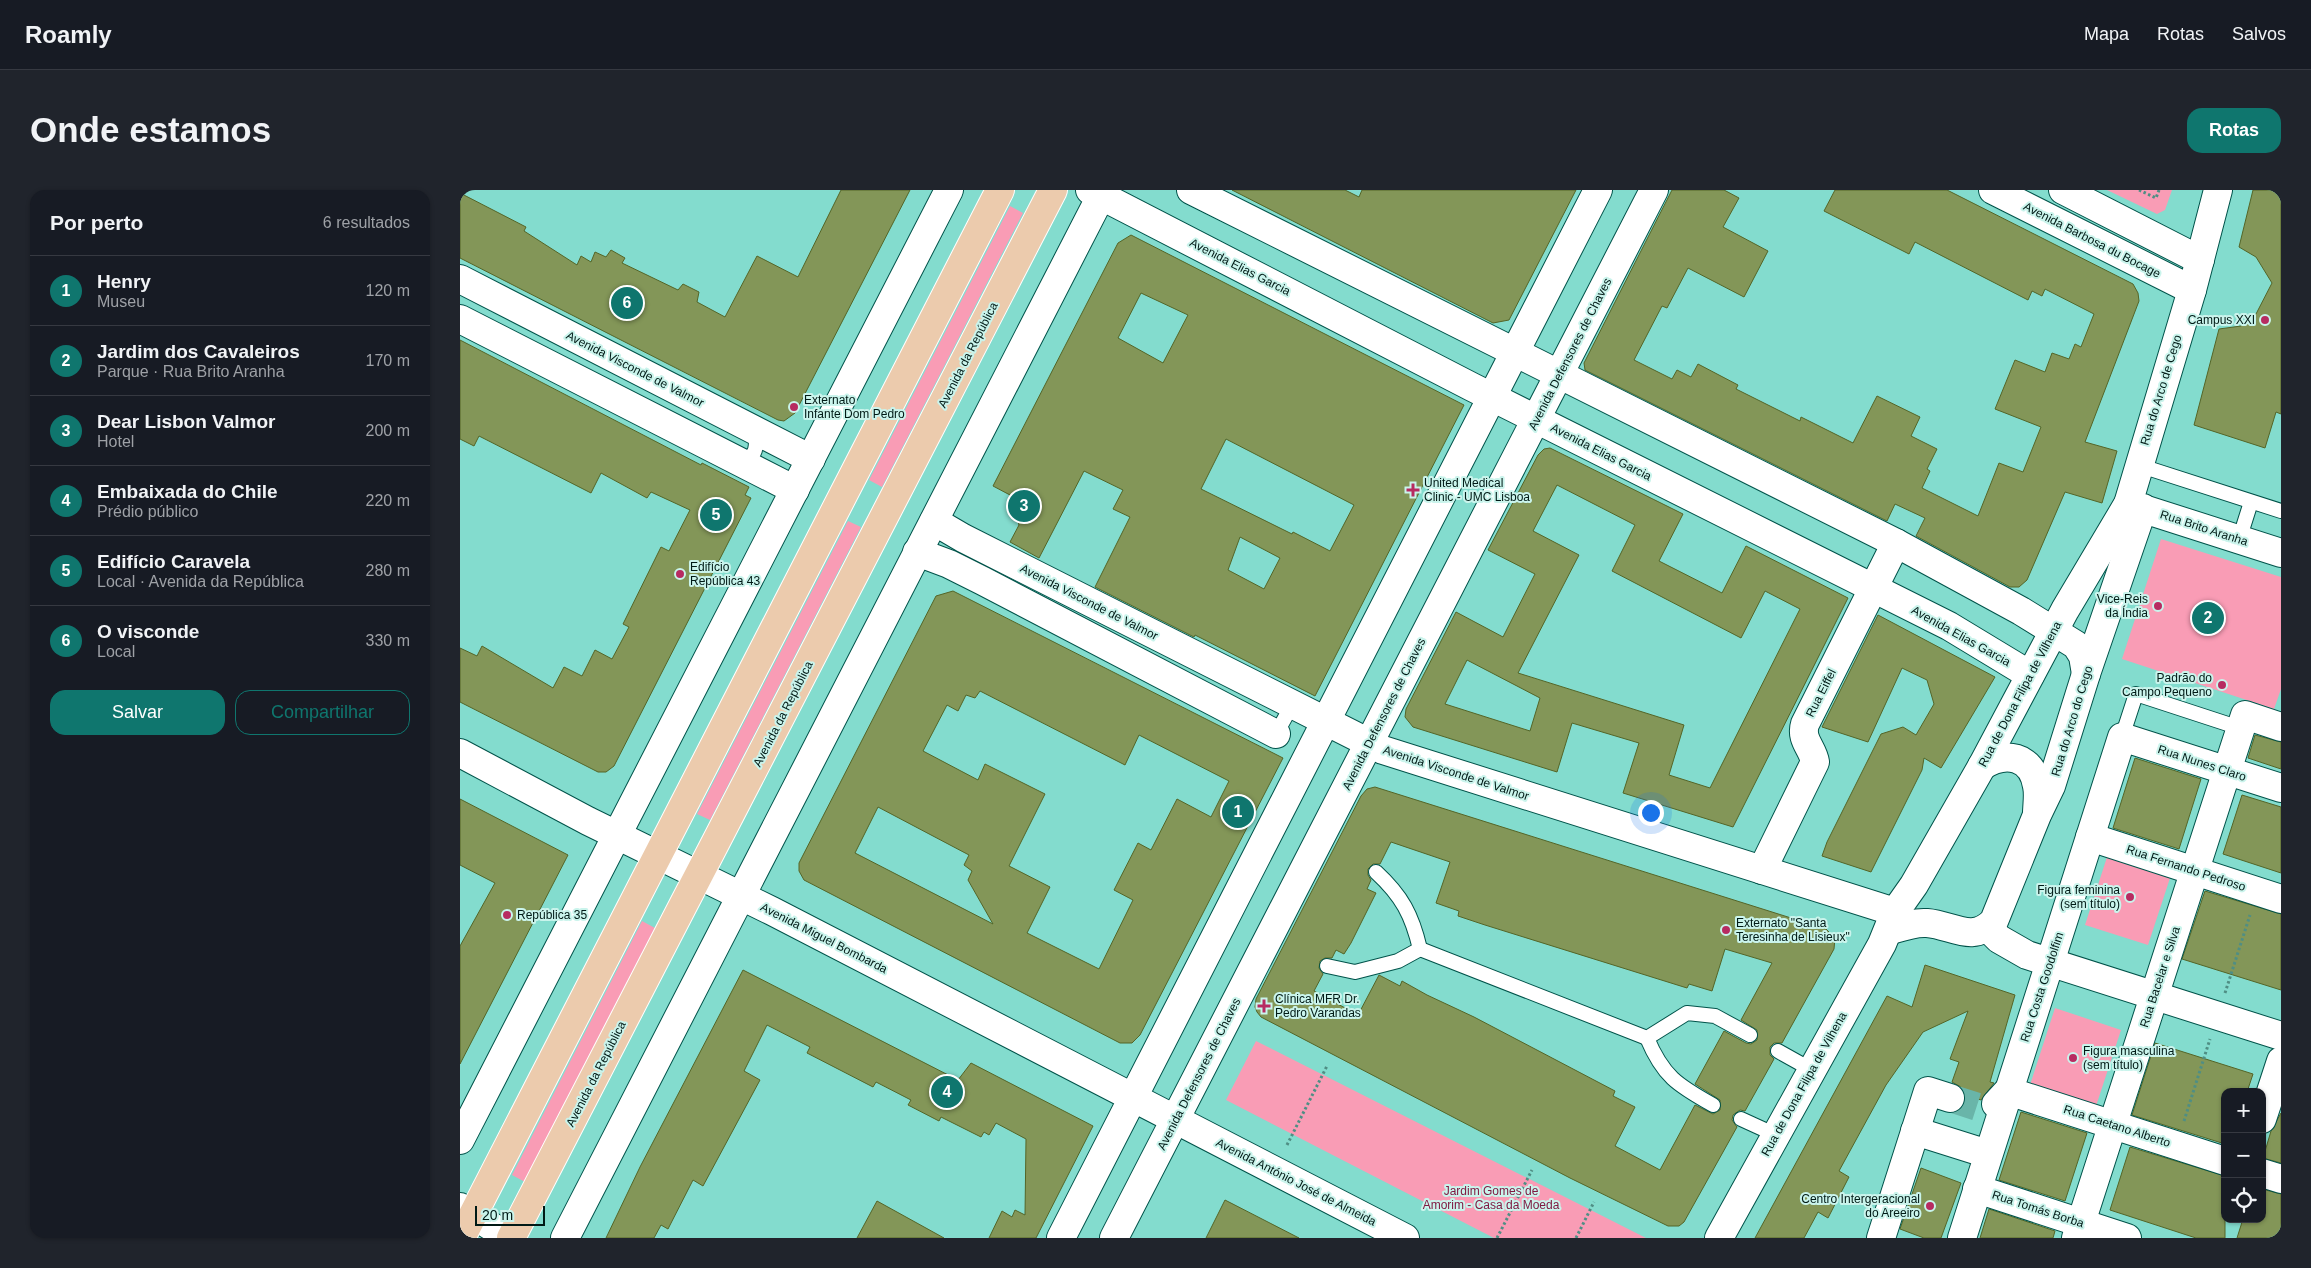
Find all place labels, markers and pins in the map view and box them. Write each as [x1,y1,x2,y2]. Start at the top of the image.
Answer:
pin: 6 [611,284,643,322]
place label: Campus XXI [2188,313,2255,327]
marker: Campus XXI [2259,314,2271,326]
place label: Externato Infante Dom Pedro [804,393,905,421]
marker: Externato Infante Dom Pedro [788,401,800,413]
place label: United Medical Clinic - UMC Lisboa [1424,476,1530,504]
marker: United Medical Clinic - UMC Lisboa [1406,483,1420,497]
pin: 3 [1008,487,1040,525]
pin: 5 [700,496,732,534]
place label: Edifício República 43 [690,560,760,588]
marker: Edifício República 43 [674,568,686,580]
place label: Vice-Reis da Índia [2097,592,2148,620]
pin: 2 [2192,599,2224,637]
marker: Vice-Reis da Índia [2152,600,2164,612]
place label: Padrão do Campo Pequeno [2122,671,2212,699]
marker: Padrão do Campo Pequeno [2216,679,2228,691]
pin: 1 [1222,793,1254,831]
place label: Figura feminina (sem título) [2037,883,2120,911]
marker: Figura feminina (sem título) [2124,891,2136,903]
place label: República 35 [517,908,587,922]
marker: República 35 [501,909,513,921]
place label: Externato "Santa Teresinha de Lisieux" [1736,916,1850,944]
marker: Externato "Santa Teresinha de Lisieux" [1720,924,1732,936]
place label: Clínica MFR Dr. Pedro Varandas [1275,992,1361,1020]
marker: Clínica MFR Dr. Pedro Varandas [1257,999,1271,1013]
place label: Figura masculina (sem título) [2083,1044,2175,1072]
marker: Figura masculina (sem título) [2067,1052,2079,1064]
pin: 4 [931,1073,963,1111]
place label: Centro Intergeracional do Areeiro [1801,1192,1920,1220]
marker: Centro Intergeracional do Areeiro [1924,1200,1936,1212]

